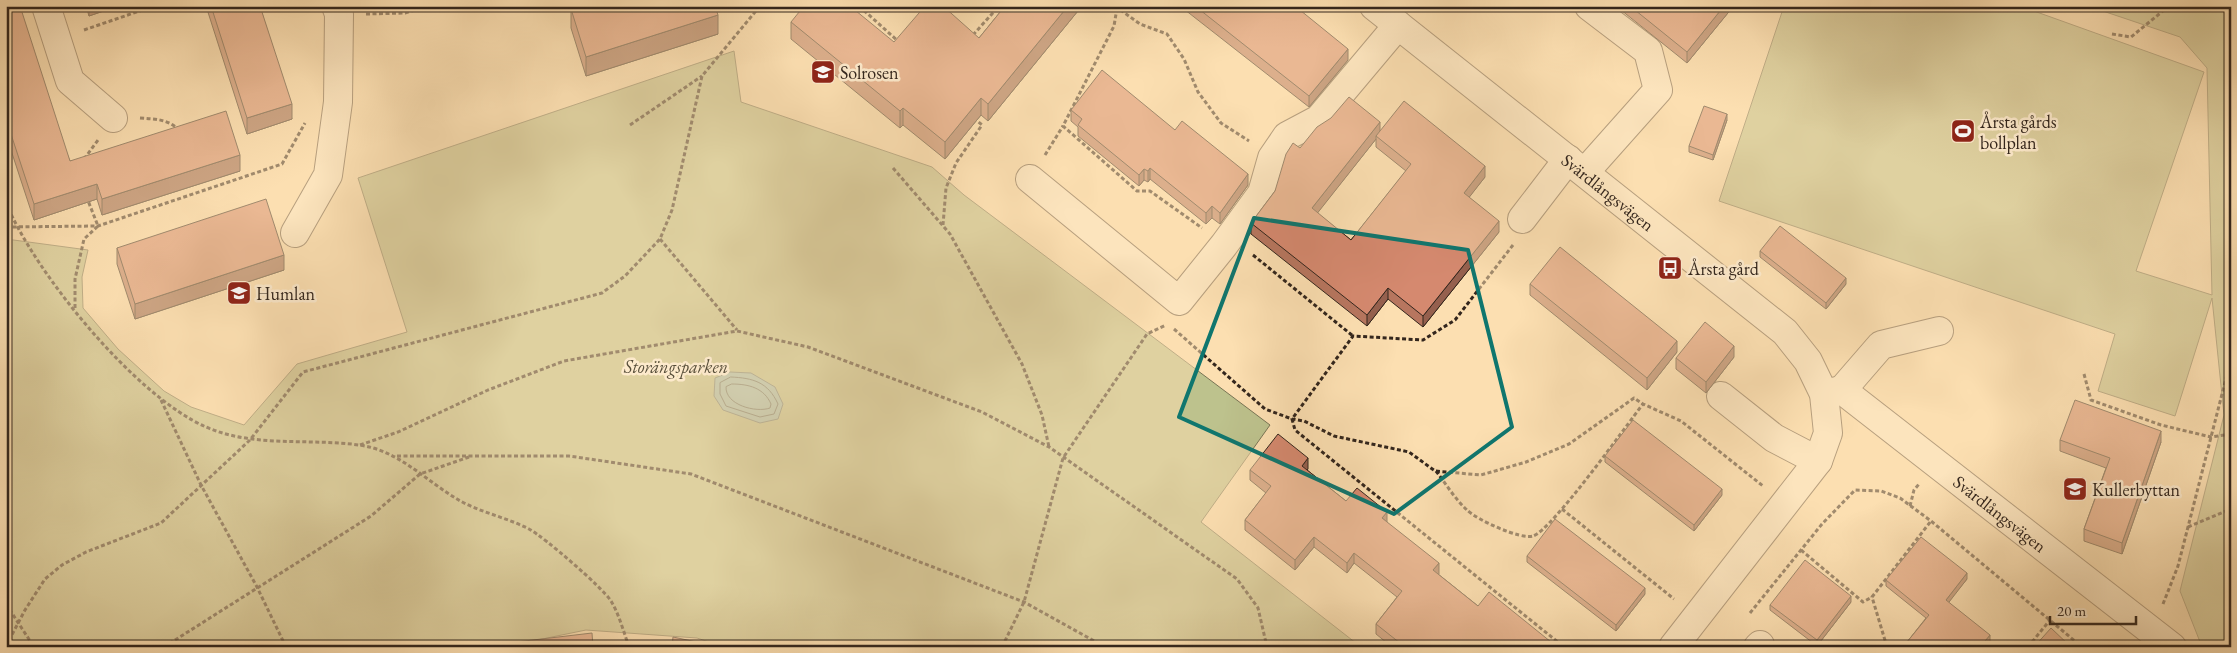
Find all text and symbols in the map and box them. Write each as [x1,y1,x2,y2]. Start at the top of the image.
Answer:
school or university icon: Solrosen [810,59,836,85]
place label: Solrosen [840,61,899,84]
place label: Årsta gårds bollplan [1979,110,2057,154]
sports icon: Årsta gårds bollplan [1950,118,1976,144]
street label: Svärdlångsvägen [1557,148,1660,236]
bus stop icon: Årsta gård [1657,255,1683,281]
place label: Årsta gård [1687,257,1760,280]
school or university icon: Humlan [226,280,252,306]
place label: Humlan [256,282,316,305]
park label: Storängsparken [623,355,728,379]
street label: Svärdlångsvägen [1949,470,2052,557]
school or university icon: Kullerbyttan [2062,476,2088,502]
place label: Kullerbyttan [2092,478,2181,501]
scale bar [2050,593,2136,625]
text: 20 m [2057,601,2086,620]

